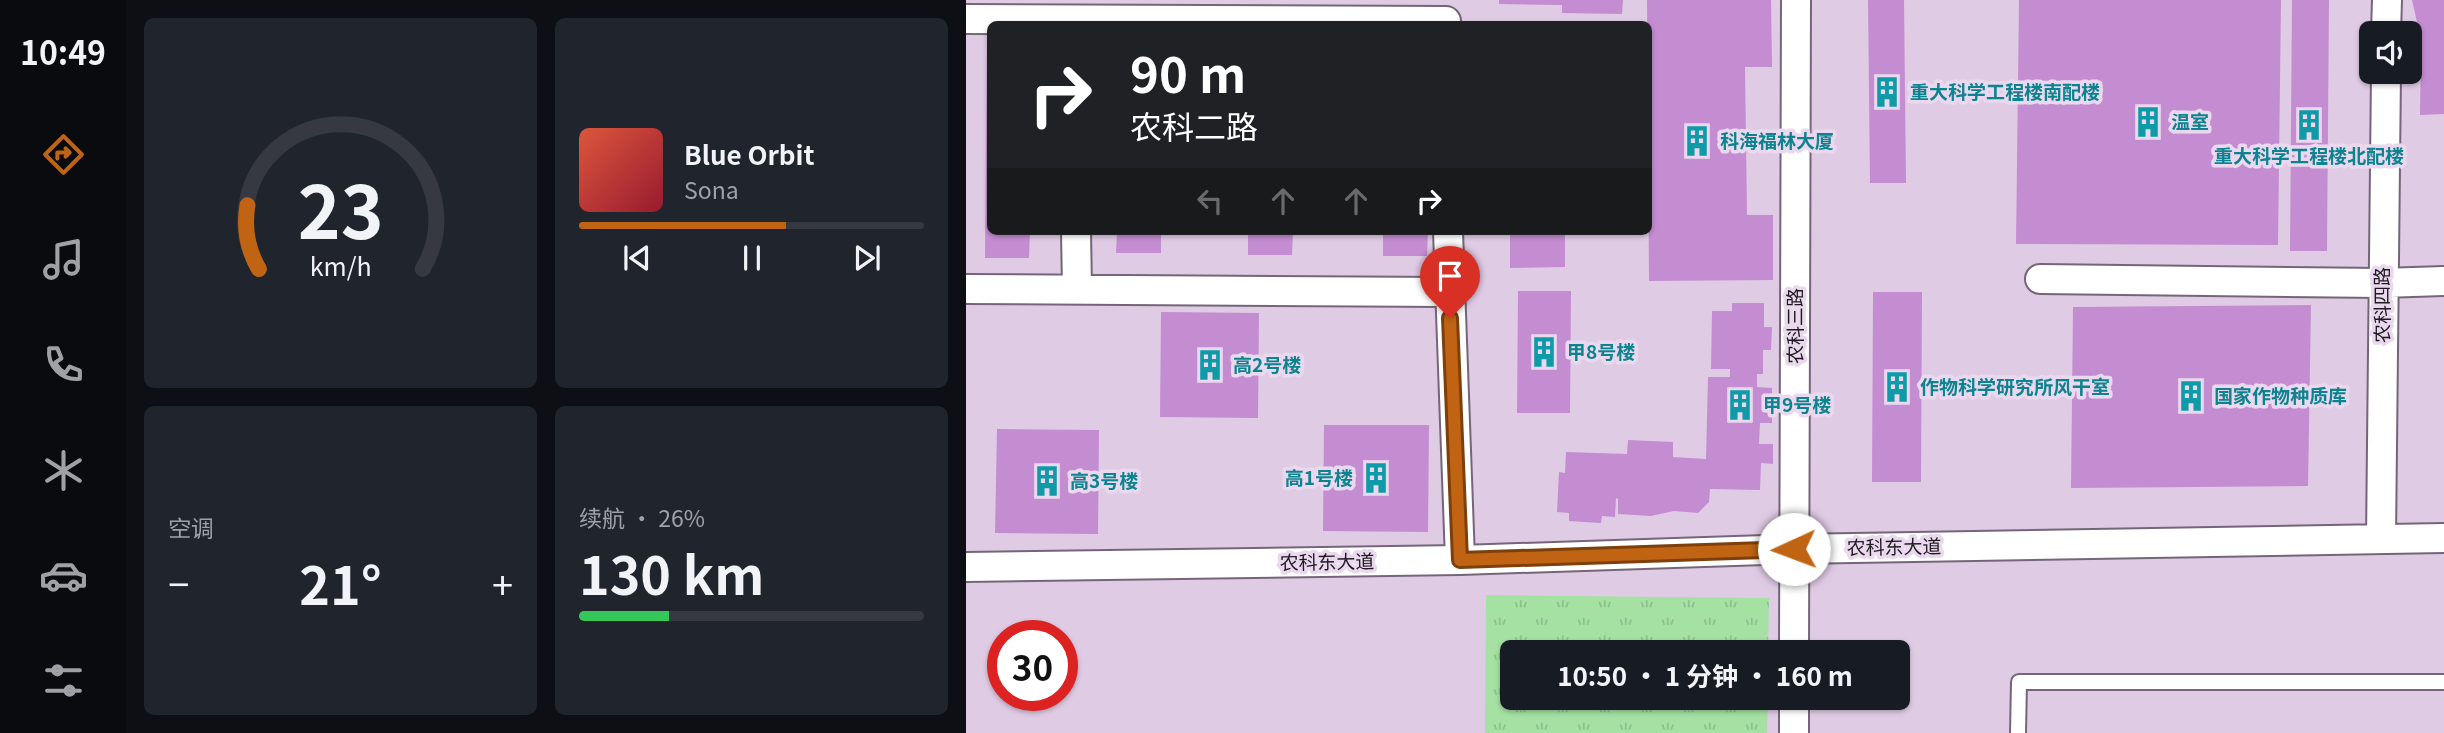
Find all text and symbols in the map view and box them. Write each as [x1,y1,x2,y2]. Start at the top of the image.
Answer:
map controls [2359,21,2422,84]
button: sound [2359,21,2422,84]
text: 10:49 [20,28,106,74]
text: 90 m [1130,36,1246,107]
icon: right [1015,49,1106,140]
building icon: 重大科学工程楼南配楼 [1870,75,1904,109]
place label: 重大科学工程楼南配楼 [1910,77,2100,104]
text: 农科二路 [1130,102,1258,148]
building icon: 温室 [2131,105,2165,139]
place label: 温室 [2171,107,2209,134]
building icon: 重大科学工程楼北配楼 [2292,108,2326,142]
building icon: 科海福林大厦 [1680,124,1714,158]
place label: 科海福林大厦 [1720,126,1834,153]
icon: directions [39,130,88,179]
text: Blue Orbit [684,135,814,172]
place label: 重大科学工程楼北配楼 [2214,141,2404,168]
text: 23 [298,155,383,260]
text: Sona [684,172,739,206]
icon: left [1191,182,1229,220]
icon: ahead [1264,182,1302,220]
icon: ahead [1337,182,1375,220]
icon: right [1410,182,1448,220]
icon: music [39,235,88,284]
icon: previous [618,239,656,277]
icon: pause [733,239,771,277]
icon: next [848,239,886,277]
pin [1420,246,1480,318]
text: km/h [310,247,371,283]
icon: arrive [1431,257,1469,295]
street label: 农科四路 [2367,267,2394,343]
street label: 农科三路 [1780,288,1807,364]
building icon: 甲8号楼 [1527,335,1561,369]
place label: 甲8号楼 [1567,337,1635,364]
icon: phone [39,340,88,389]
building icon: 高2号楼 [1193,348,1227,382]
place label: 高2号楼 [1233,350,1301,377]
building icon: 作物科学研究所风干室 [1880,370,1914,404]
place label: 作物科学研究所风干室 [1920,372,2110,399]
building icon: 国家作物种质库 [2174,379,2208,413]
place label: 国家作物种质库 [2214,381,2347,408]
building icon: 甲9号楼 [1723,388,1757,422]
place label: 甲9号楼 [1763,390,1831,417]
icon: climate [39,446,88,495]
building icon: 高1号楼 [1359,461,1393,495]
place label: 高1号楼 [1285,463,1353,490]
building icon: 高3号楼 [1030,464,1064,498]
place label: 高3号楼 [1070,466,1138,493]
text: 续航 · 26% [579,500,705,534]
text: 空调 [168,510,214,544]
position arrow [1757,512,1831,586]
street label: 农科东大道 [1846,531,1942,560]
text: 130 km [579,535,764,610]
text: 21° [299,545,382,620]
street label: 农科东大道 [1279,546,1375,575]
icon: car [39,551,88,600]
text: − [168,555,189,610]
text: + [492,555,513,610]
speed limit sign: 30 [987,620,1078,711]
icon: filters [39,656,88,705]
text: 10:50 · 1 分钟 · 160 m [1557,656,1853,693]

